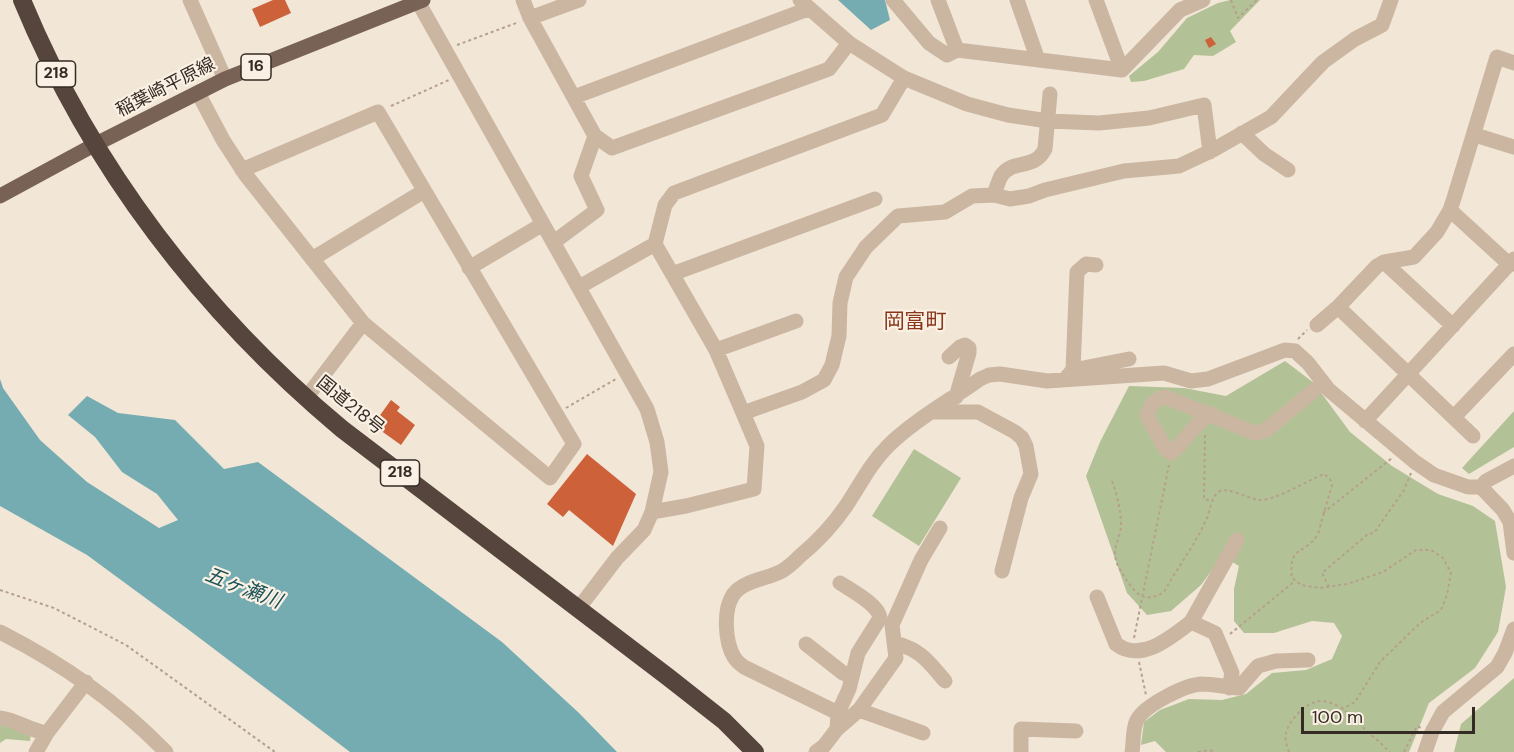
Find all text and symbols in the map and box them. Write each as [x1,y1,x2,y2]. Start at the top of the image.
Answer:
street label: 稲葉崎平原線 [113,54,219,122]
road number: 16 [241,54,271,80]
road number: 218 [36,61,76,87]
district label: 岡富町 [884,309,946,335]
street label: 国道218号 [312,372,388,440]
road number: 218 [380,460,420,486]
water label: 五ヶ瀬川 [201,563,285,615]
scale bar [1304,695,1478,733]
text: 100 m [1312,705,1363,729]

